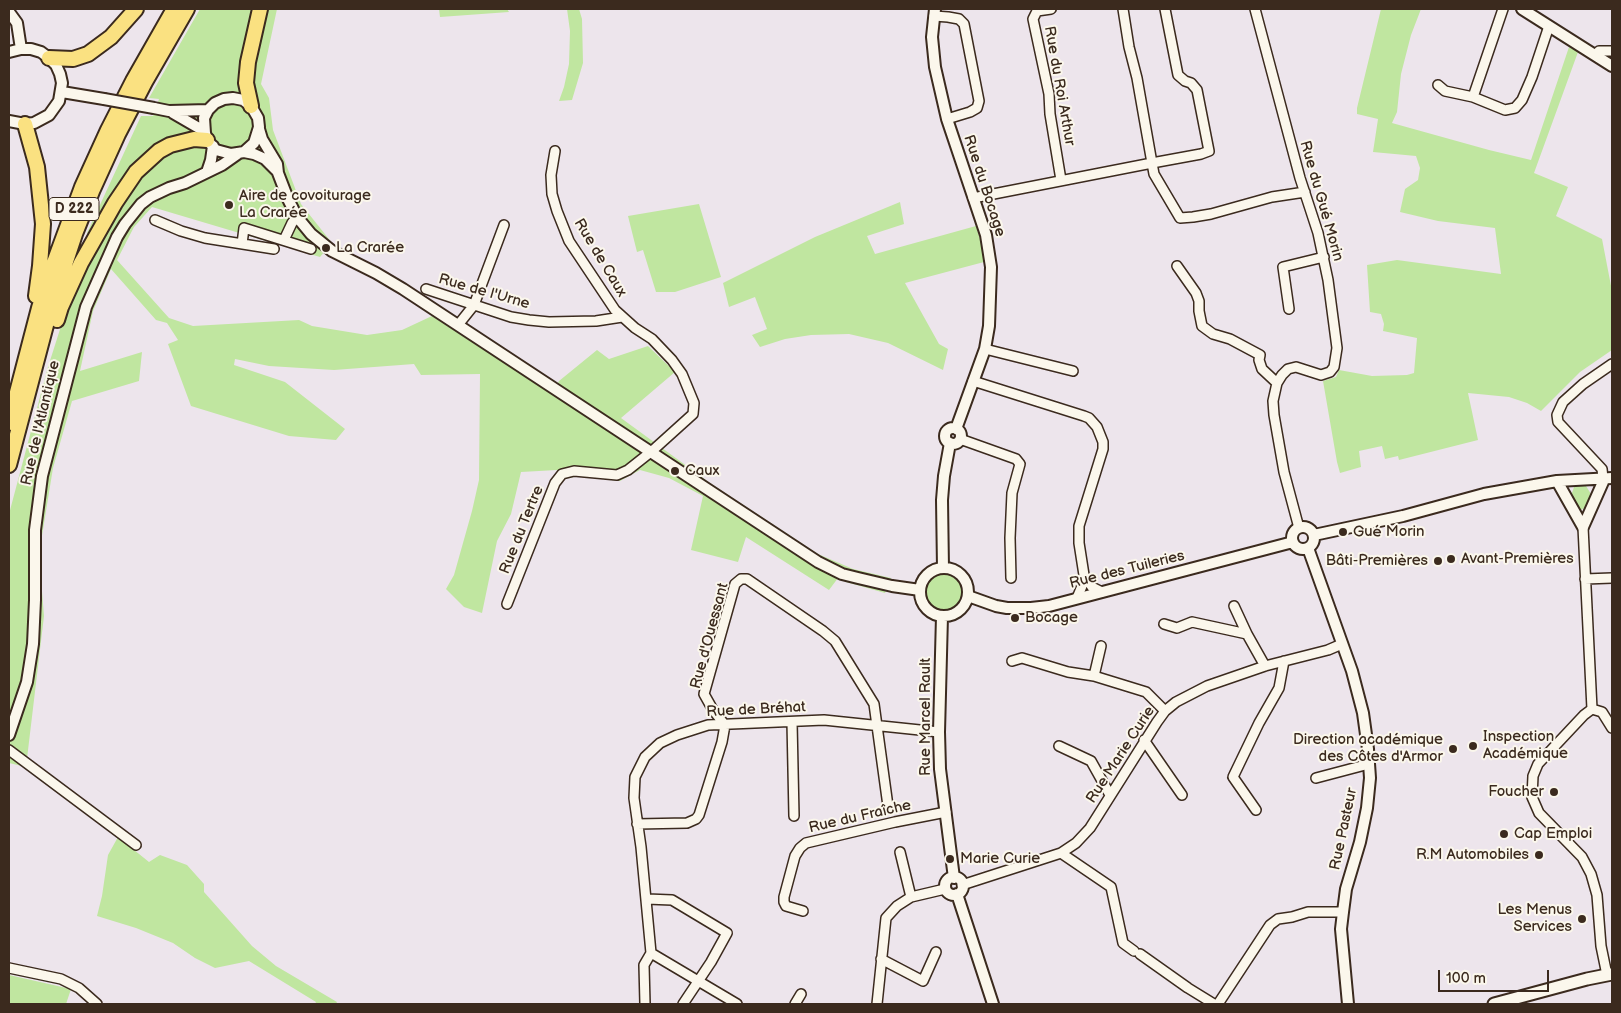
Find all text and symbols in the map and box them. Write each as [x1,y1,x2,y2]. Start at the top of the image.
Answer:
street label: Rue du Roi Arthur [1040,25,1078,147]
street label: Rue du Bocage [959,133,1009,239]
street label: Rue du Gué Morin [1295,139,1347,263]
place label: Aire de covoiturage La Crarée [239,187,371,222]
road number: D 222 [49,198,99,220]
marker: Aire de covoiturage La Crarée [223,199,235,211]
street label: Rue de Caux [570,216,630,300]
place label: La Crarée [336,239,404,257]
marker: La Crarée [320,242,332,254]
street label: Rue de l'Urne [436,270,532,314]
street label: Rue de l'Atlantique [18,359,64,487]
place label: Caux [685,462,720,480]
marker: Caux [669,465,681,477]
street label: Rue du Tertre [496,483,548,577]
place label: Gué Morin [1353,523,1425,541]
marker: Gué Morin [1337,526,1349,538]
street label: Rue des Tuileries [1068,547,1186,593]
place label: Avant-Premières [1461,550,1574,568]
place label: Bâti-Premières [1326,552,1428,570]
marker: Avant-Premières [1445,553,1457,565]
marker: Bâti-Premières [1432,555,1444,567]
street label: Rue d'Ouessant [687,581,733,691]
place label: Bocage [1025,609,1078,627]
marker: Bocage [1009,612,1021,624]
street label: Rue Marcel Rault [917,658,935,776]
street label: Rue de Bréhat [706,698,806,722]
street label: Rue Marie Curie [1083,703,1159,807]
place label: Inspection Académique [1483,728,1568,763]
place label: Direction académique des Côtes d'Armor [1293,731,1443,766]
marker: Inspection Académique [1467,740,1479,752]
marker: Direction académique des Côtes d'Armor [1447,743,1459,755]
place label: Foucher [1488,783,1544,801]
street label: Rue Pasteur [1327,786,1361,872]
marker: Foucher [1548,786,1560,798]
street label: Rue du Fraîche [807,797,913,837]
place label: Cap Emploi [1514,825,1592,843]
marker: Cap Emploi [1498,828,1510,840]
place label: R.M Automobiles [1416,846,1529,864]
marker: R.M Automobiles [1533,849,1545,861]
place label: Marie Curie [960,850,1040,868]
marker: Marie Curie [944,853,956,865]
place label: Les Menus Services [1497,901,1572,936]
marker: Les Menus Services [1576,913,1588,925]
scale bar [1441,960,1552,992]
text: 100 m [1446,969,1486,988]

